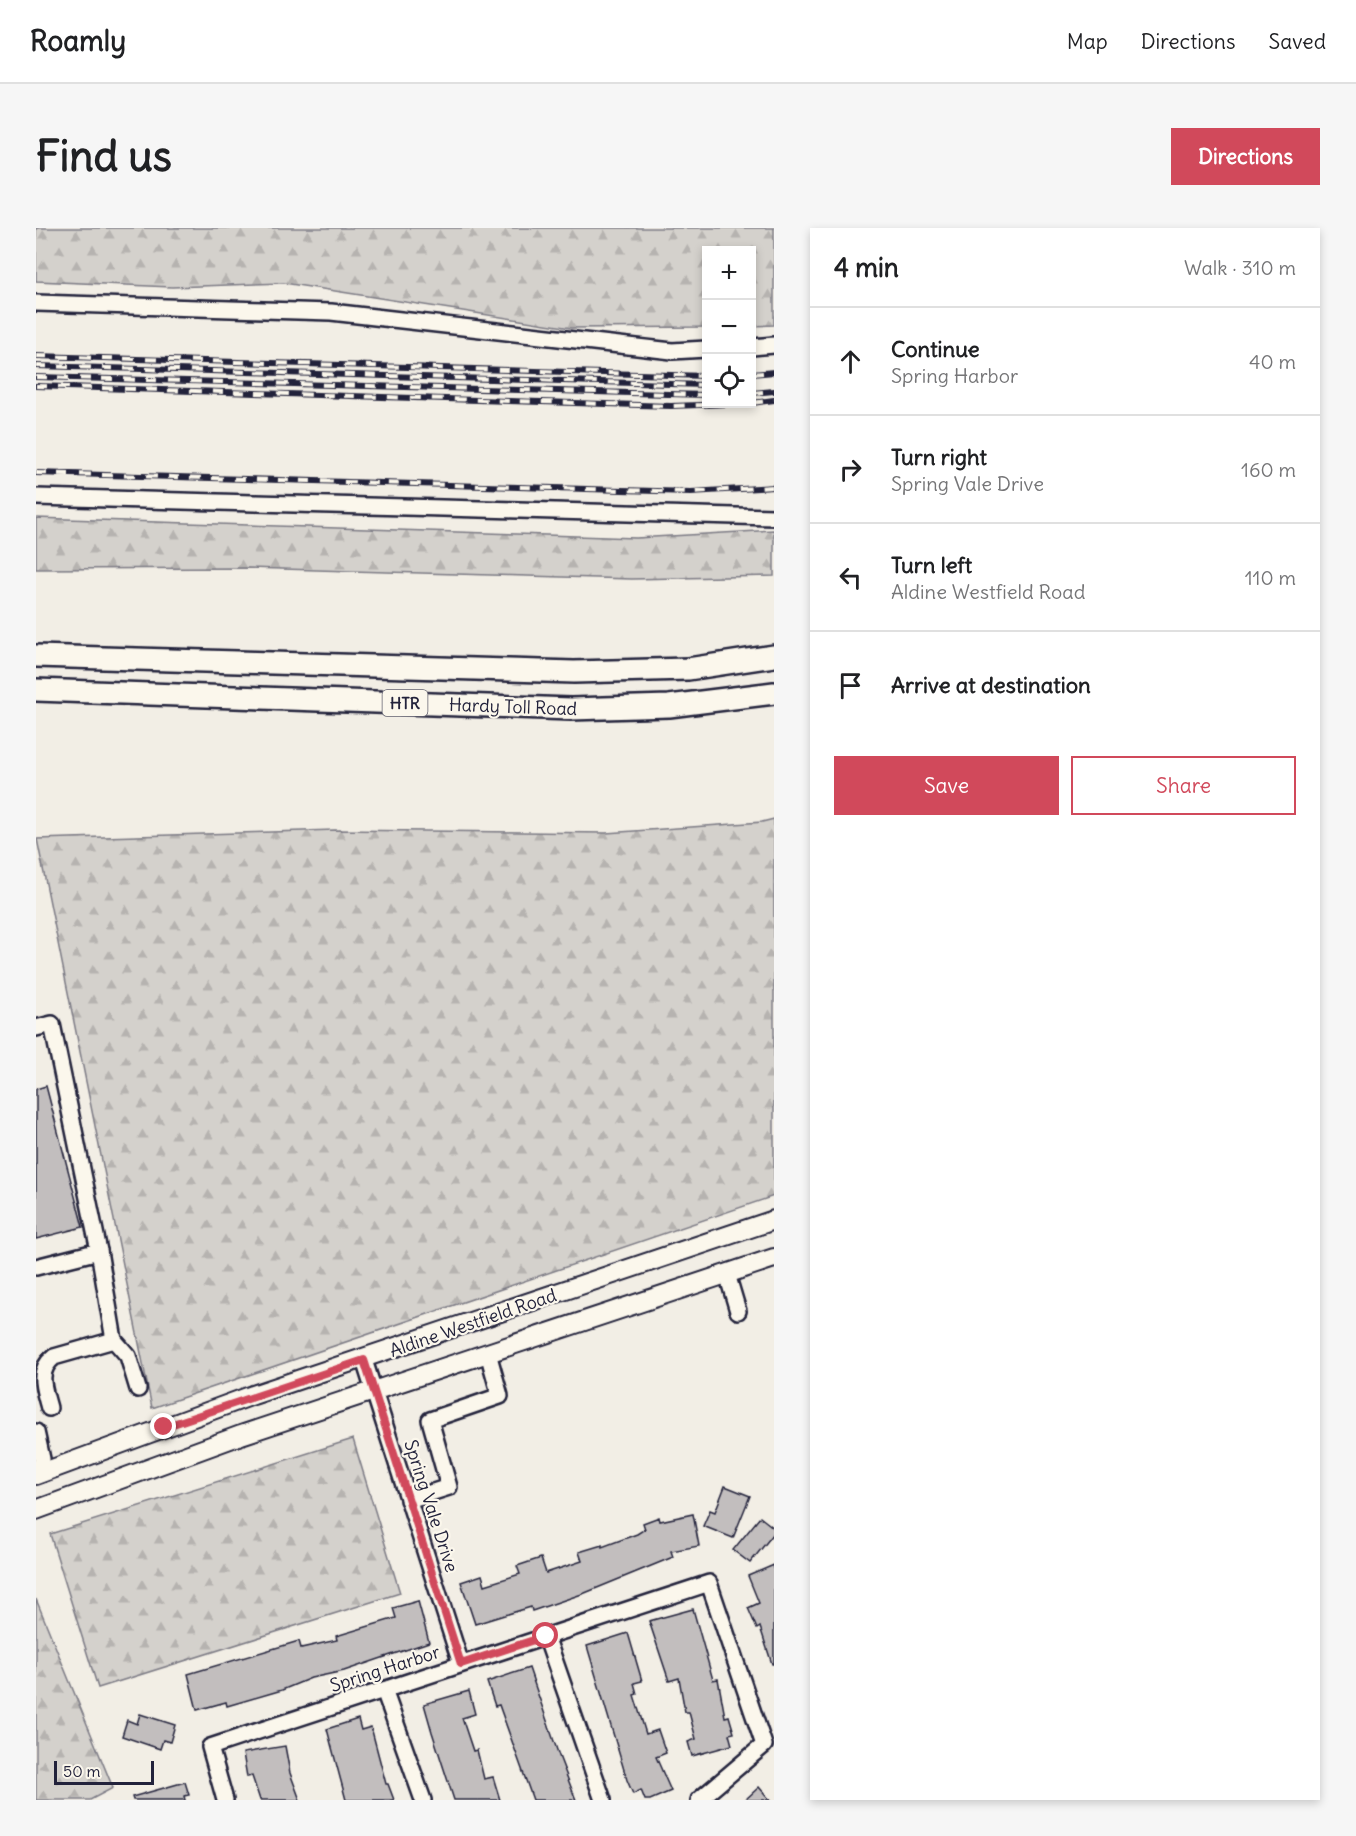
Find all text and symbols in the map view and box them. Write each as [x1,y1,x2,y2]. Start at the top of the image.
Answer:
text: Roamly [30,23,126,59]
text: Map [1067,28,1108,55]
text: Directions [1141,28,1235,55]
text: Saved [1268,28,1326,55]
button: Directions [1171,128,1320,185]
text: Find us [36,130,172,182]
map controls [702,246,756,408]
button: + [702,246,756,300]
text: 4 min [834,251,899,284]
text: Walk · 310 m [1184,255,1296,280]
button: − [702,300,756,354]
text: Continue [891,335,980,363]
icon: ahead [834,345,867,378]
text: 40 m [1249,349,1296,374]
button: locate [702,354,756,408]
text: Spring Harbor [891,363,1018,388]
text: Turn right [891,443,987,471]
icon: right [834,453,867,486]
text: 160 m [1241,457,1296,482]
text: Spring Vale Drive [891,471,1044,496]
text: Turn left [891,551,972,579]
icon: left [834,561,867,594]
text: 110 m [1245,565,1296,590]
text: Aldine Westfield Road [891,579,1085,604]
icon: arrive [834,669,867,702]
text: Arrive at destination [891,671,1091,699]
road number: HTR [382,690,428,716]
street label: Hardy Toll Road [448,693,578,720]
button: Save [834,756,1059,815]
button: Share [1071,756,1296,815]
street label: Aldine Westfield Road [386,1283,560,1362]
route end [150,1413,176,1439]
street label: Spring Vale Drive [399,1437,464,1575]
route start [532,1622,558,1648]
street label: Spring Harbor [327,1640,443,1697]
scale bar [54,1758,154,1786]
text: 50 m [63,1761,101,1781]

